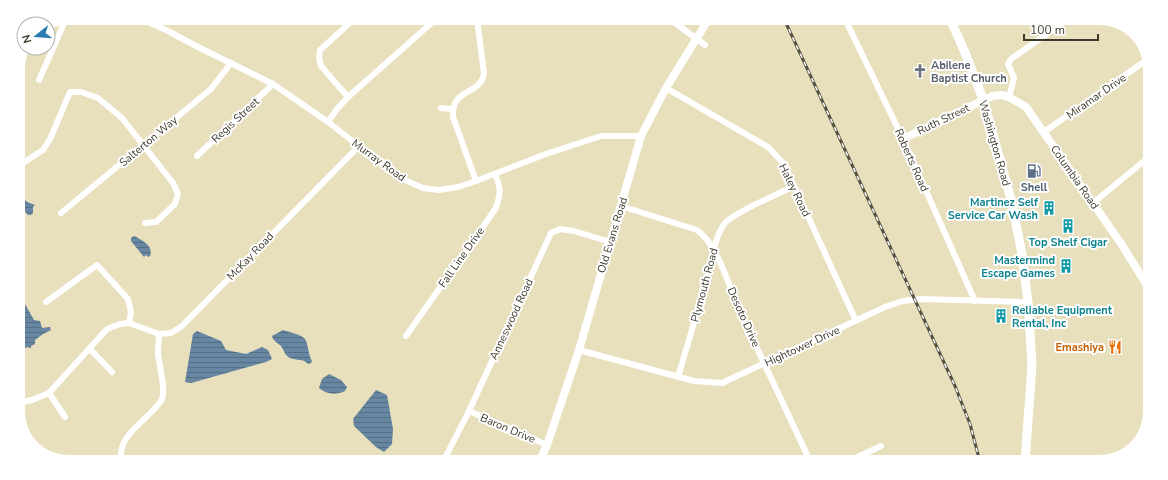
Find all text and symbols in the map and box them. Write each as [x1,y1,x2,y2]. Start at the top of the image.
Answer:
north arrow [16,16,56,56]
scale bar [1024,16,1098,42]
text: 100 m [1030,22,1065,38]
text: N [19,33,35,45]
place label: Abilene Baptist Church [931,58,1007,86]
church icon: Abilene Baptist Church [912,63,928,79]
street label: Miramar Drive [1063,70,1129,123]
street label: Regis Street [208,94,263,146]
street label: Washington Road [975,98,1014,188]
street label: Ruth Street [915,100,972,139]
street label: Salterton Way [116,112,181,170]
street label: Roberts Road [891,126,932,194]
street label: Murray Road [349,136,409,185]
street label: Columbia Road [1047,142,1102,212]
street label: Haley Road [775,161,814,219]
fuel station icon: Shell [1026,163,1042,179]
place label: Shell [1021,180,1048,195]
street label: Old Evans Road [594,195,631,275]
place label: Martinez Self Service Car Wash [948,195,1039,223]
building icon: Martinez Self Service Car Wash [1041,200,1057,216]
building icon: Top Shelf Cigar [1060,218,1076,234]
street label: Fall Line Drive [435,224,488,290]
street label: McKay Road [224,229,277,284]
place label: Top Shelf Cigar [1029,235,1108,250]
street label: Plymouth Road [687,246,722,324]
place label: Mastermind Escape Games [981,253,1055,281]
building icon: Mastermind Escape Games [1058,258,1074,274]
street label: Anneswood Road [486,276,537,362]
street label: Desoto Drive [724,285,764,350]
place label: Reliable Equipment Rental, Inc [1012,303,1113,331]
building icon: Reliable Equipment Rental, Inc [993,308,1009,324]
street label: Hightower Drive [762,322,842,370]
restaurant icon: Emashiya [1107,339,1123,355]
place label: Emashiya [1055,340,1104,355]
street label: Baron Drive [478,410,538,447]

